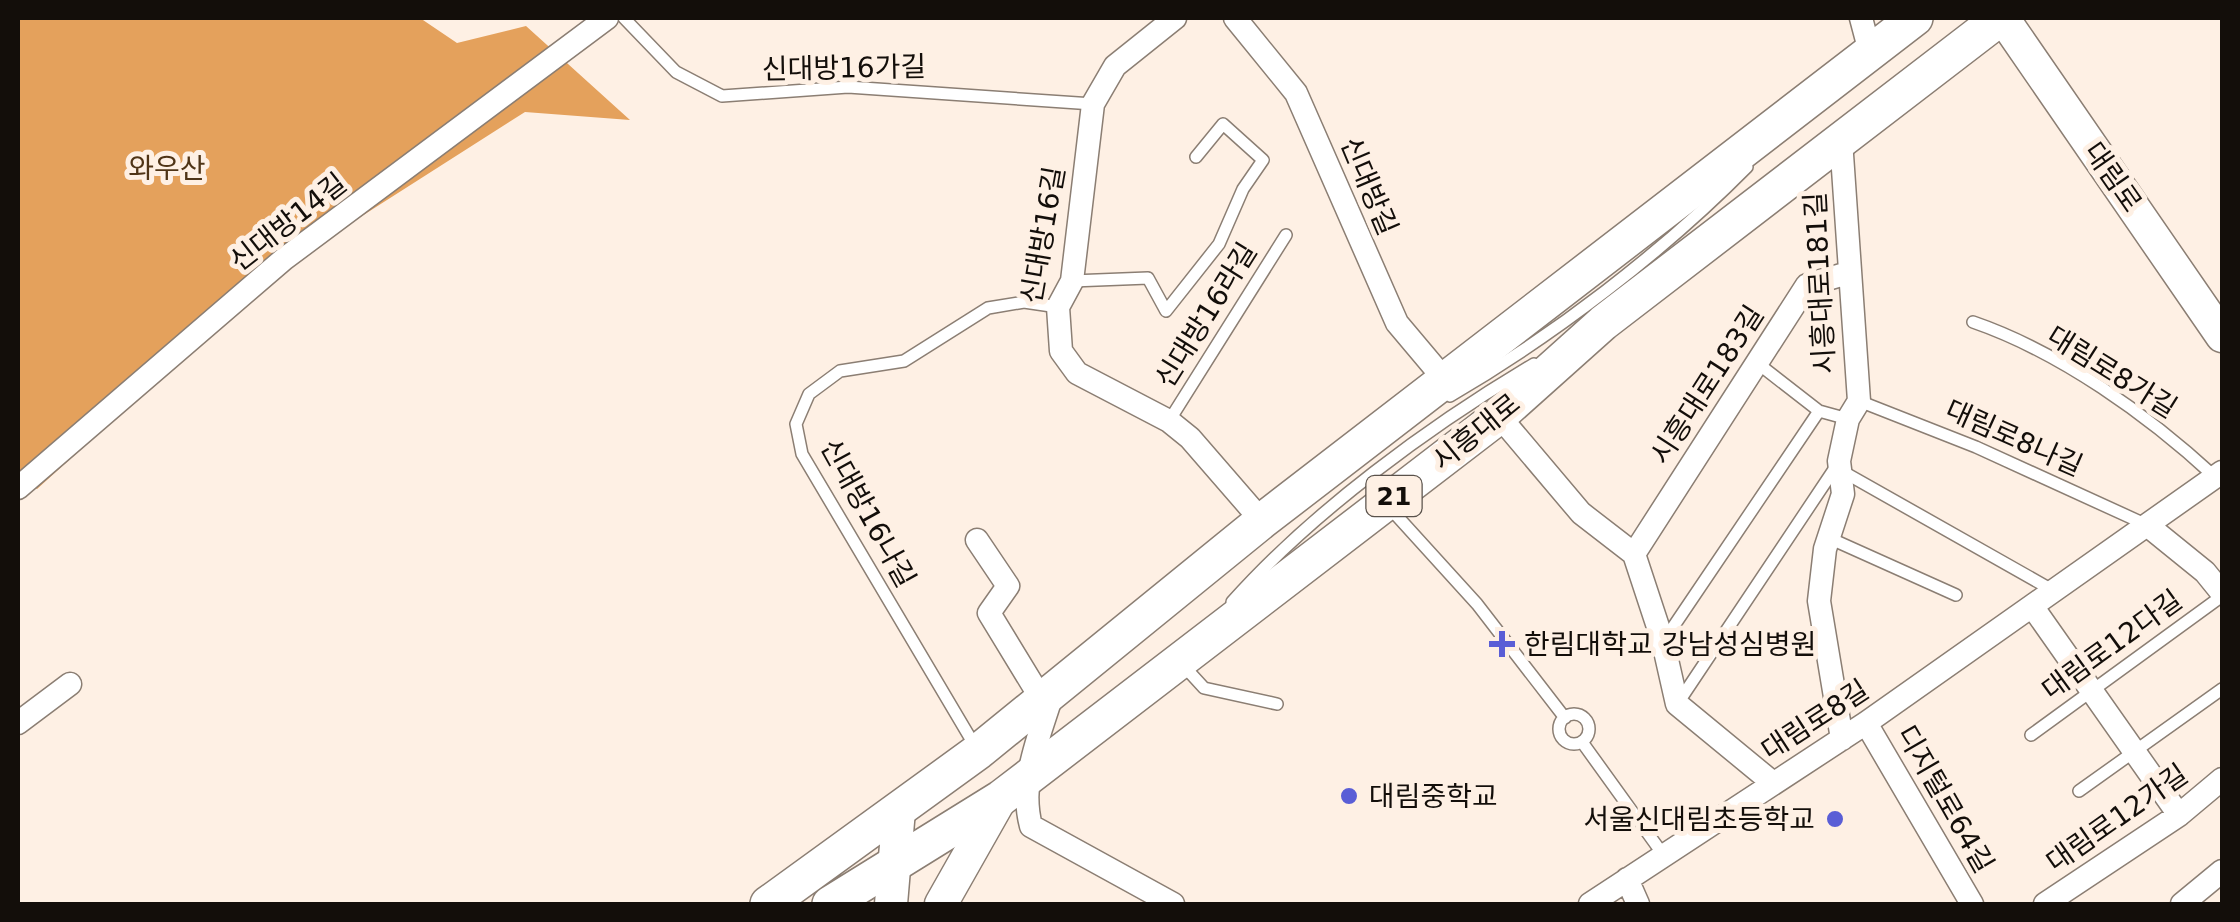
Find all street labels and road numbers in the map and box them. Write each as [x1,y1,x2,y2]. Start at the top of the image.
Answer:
street label: 신대방16가길 [762,50,926,86]
street label: 신대방길 [1334,132,1404,240]
street label: 대림로 [2077,136,2149,218]
street label: 신대방16길 [1015,164,1071,306]
street label: 신대방14길 [223,166,353,278]
street label: 시흥대로181길 [1799,191,1841,375]
street label: 신대방16라길 [1148,237,1264,393]
street label: 시흥대로183길 [1644,300,1770,470]
street label: 대림로8가길 [2041,319,2183,425]
street label: 시흥대로 [1426,387,1526,477]
street label: 대림로8나길 [1940,393,2088,483]
street label: 신대방16나길 [814,433,922,593]
road number: 21 [1366,476,1422,516]
street label: 대림로12다길 [2036,583,2188,707]
street label: 대림로8길 [1755,673,1875,767]
street label: 디지털로64길 [1890,720,2000,878]
street label: 대림로12가길 [2040,757,2194,879]

